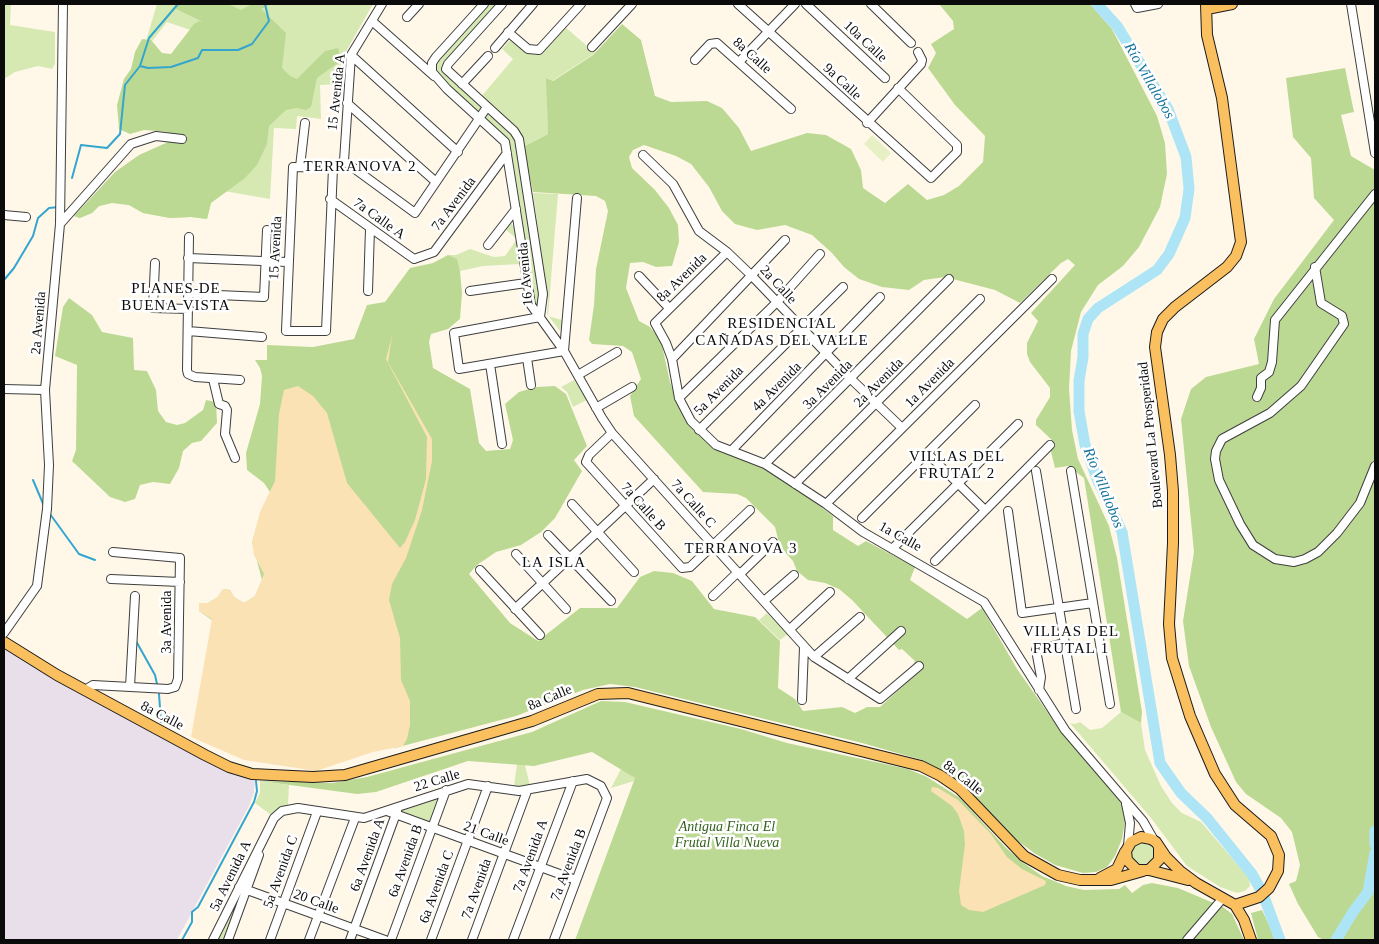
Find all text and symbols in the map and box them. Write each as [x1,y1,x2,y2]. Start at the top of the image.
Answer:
street label: 10a Calle [840,18,890,66]
street label: 8a Calle [729,34,775,78]
water label: Río Villalobos [1120,40,1178,122]
street label: 15 Avenida A [325,53,349,131]
street label: 9a Calle [819,60,865,104]
district label: TERRANOVA 2 [302,158,418,176]
street label: 7a Avenida [428,174,480,234]
street label: 7a Calle A [350,195,408,243]
street label: 15 Avenida [266,216,286,280]
street label: 16 Avenida [515,241,537,307]
street label: 8a Avenida [653,250,711,306]
street label: 2a Calle [756,262,800,308]
district label: PLANES DE BUENA VISTA [120,280,232,315]
street label: 2a Avenida [28,291,50,355]
district label: RESIDENCIAL CAÑADAS DEL VALLE [693,315,871,350]
street label: 2a Avenida [851,355,907,411]
street label: 1a Avenida [902,355,958,411]
street label: 3a Avenida [800,357,856,413]
street label: 4a Avenida [749,359,805,415]
street label: Boulevard La Prosperidad [1135,361,1167,509]
street label: 5a Avenida [691,363,747,419]
water label: Río Villalobos [1079,445,1127,531]
district label: VILLAS DEL FRUTAL 2 [908,448,1006,483]
street label: 7a Calle C [667,476,719,532]
street label: 7a Calle B [617,479,669,535]
street label: 1a Calle [876,518,924,556]
district label: TERRANOVA 3 [683,540,799,558]
district label: LA ISLA [521,554,587,572]
street label: 3a Avenida [159,590,175,654]
district label: VILLAS DEL FRUTAL 1 [1022,623,1120,658]
street label: 8a Calle [525,681,575,715]
street label: 8a Calle [138,698,186,734]
street label: 8a Calle [940,757,986,799]
street label: 22 Calle [412,766,462,796]
street label: 6a Avenida A [347,816,389,894]
street label: 7a Avenida A [510,817,552,895]
street label: 21 Calle [461,818,511,850]
park label: Antigua Finca El Frutal Villa Nueva [675,819,779,852]
street label: 6a Avenida B [385,822,427,900]
street label: 7a Avenida B [548,827,590,903]
street label: 5a Avenida C [260,833,302,911]
street label: 5a Avenida A [207,838,255,914]
street label: 6a Avenida C [416,848,458,926]
street label: 7a Avenida [458,856,496,922]
street label: 20 Calle [291,886,341,918]

